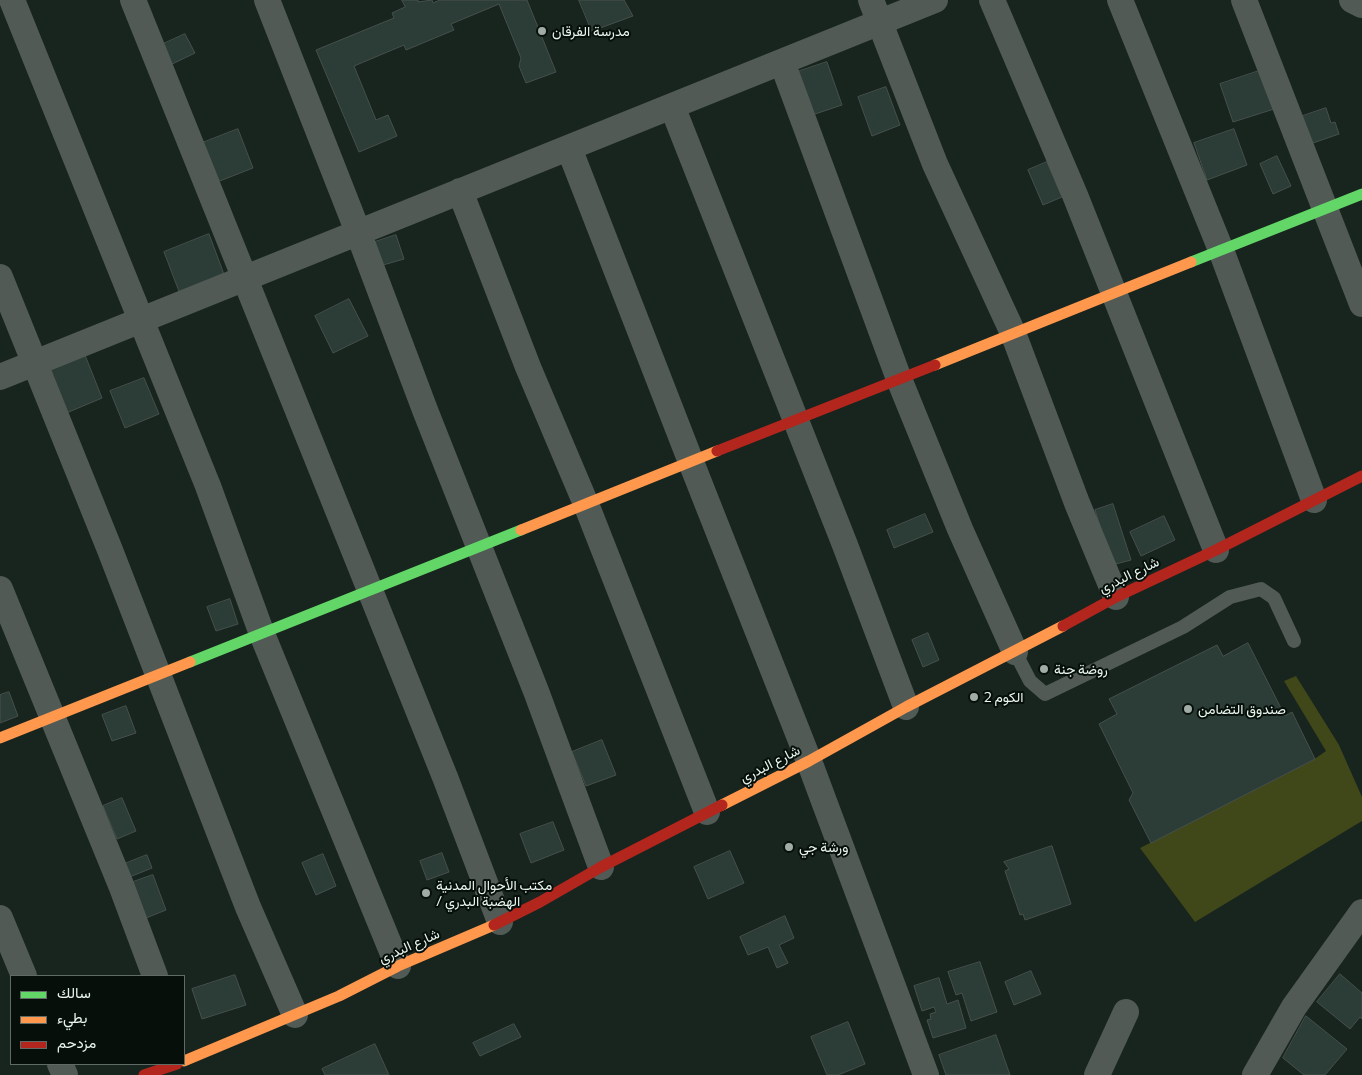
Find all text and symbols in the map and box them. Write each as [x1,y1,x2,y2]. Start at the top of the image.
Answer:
place label: مدرسة الفرقان [552,23,630,39]
marker: مدرسة الفرقان [536,25,548,37]
street label: شارع البدري [1096,553,1162,597]
place label: روضة جنة [1054,661,1108,677]
marker: روضة جنة [1038,663,1050,675]
place label: الكوم 2 [984,689,1023,705]
marker: الكوم 2 [968,691,980,703]
place label: صندوق التضامن [1198,701,1286,717]
marker: صندوق التضامن [1182,703,1194,715]
street label: شارع البدري [737,742,803,786]
place label: ورشة جي [799,839,848,855]
marker: ورشة جي [783,841,795,853]
place label: مكتب الأحوال المدنية / الهضبة البدري [436,877,552,910]
marker: مكتب الأحوال المدنية / الهضبة البدري [420,887,432,899]
street label: شارع البدري [376,925,442,967]
legend [10,975,185,1065]
text: سالك [57,983,91,1001]
text: بطيء [57,1008,87,1026]
text: مزدحم [57,1033,96,1051]

